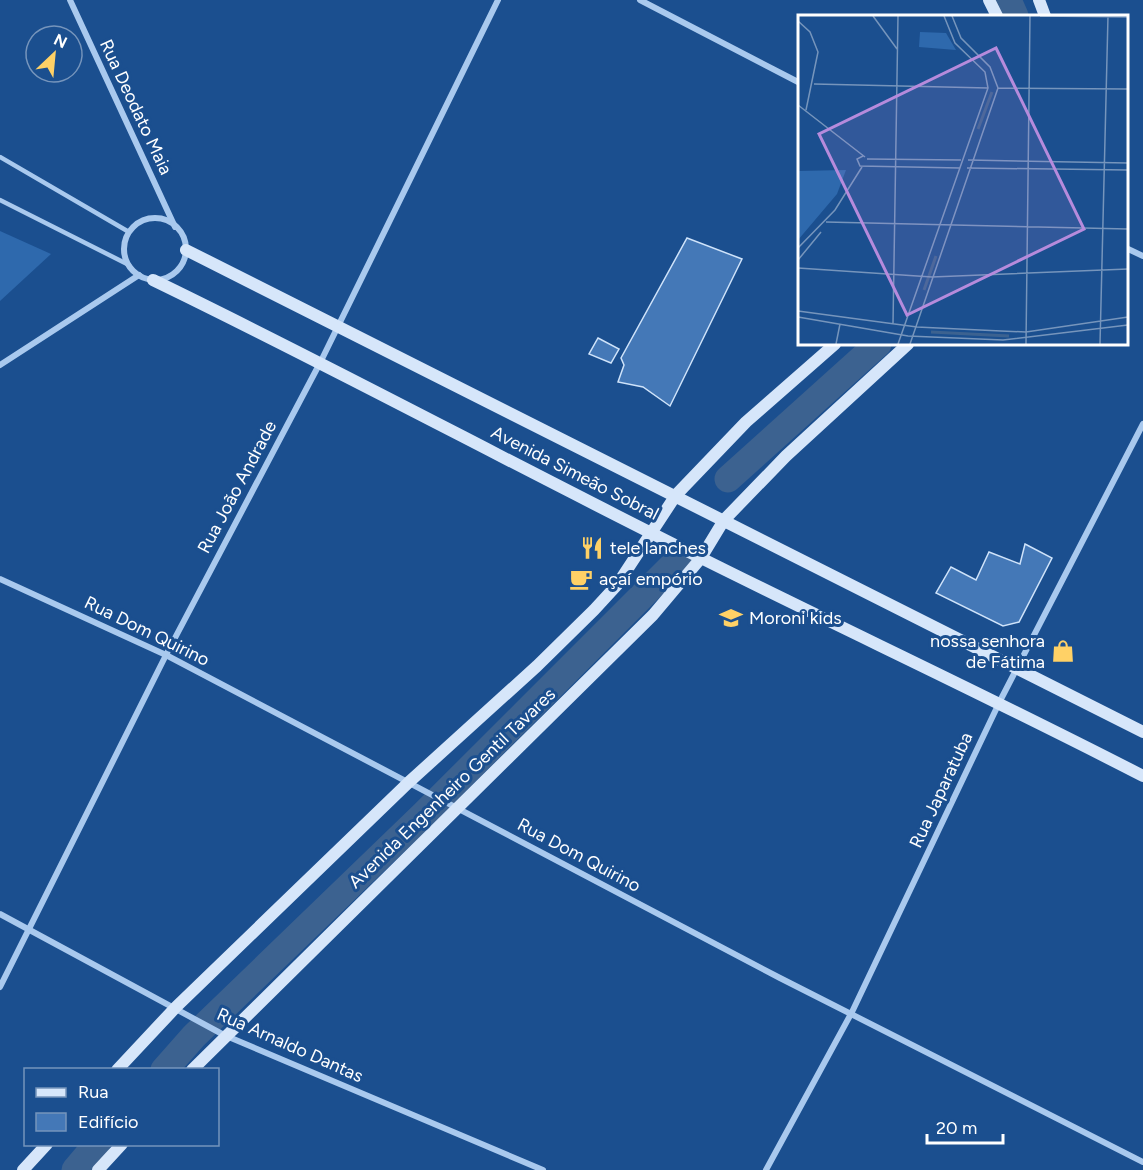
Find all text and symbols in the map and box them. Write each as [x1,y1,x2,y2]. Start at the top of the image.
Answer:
inset map [798,15,1128,345]
north arrow [24,24,84,84]
text: N [51,30,70,52]
street label: Rua Deodato Maia [95,36,177,178]
street label: Rua João Andrade [193,417,281,557]
street label: Avenida Simeão Sobral [488,421,662,525]
restaurant icon: tele lanches [579,535,605,561]
place label: tele lanches [610,537,706,559]
cafe icon: açaí empório [568,566,594,592]
place label: açaí empório [599,568,703,590]
street label: Rua Dom Quirino [81,591,213,671]
school or university icon: Moroni kids [718,605,744,631]
place label: Moroni kids [749,607,842,629]
place label: nossa senhora de Fátima [930,630,1045,673]
shop icon: nossa senhora de Fátima [1050,638,1076,664]
street label: Avenida Engenheiro Gentil Tavares [344,683,560,893]
street label: Rua Japaratuba [905,729,977,851]
street label: Rua Dom Quirino [514,813,644,897]
street label: Rua Arnaldo Dantas [213,1003,367,1087]
legend [24,1068,219,1146]
text: Rua [78,1081,109,1103]
scale bar [927,1107,1004,1145]
text: Edifício [78,1111,139,1133]
text: 20 m [936,1117,977,1139]

